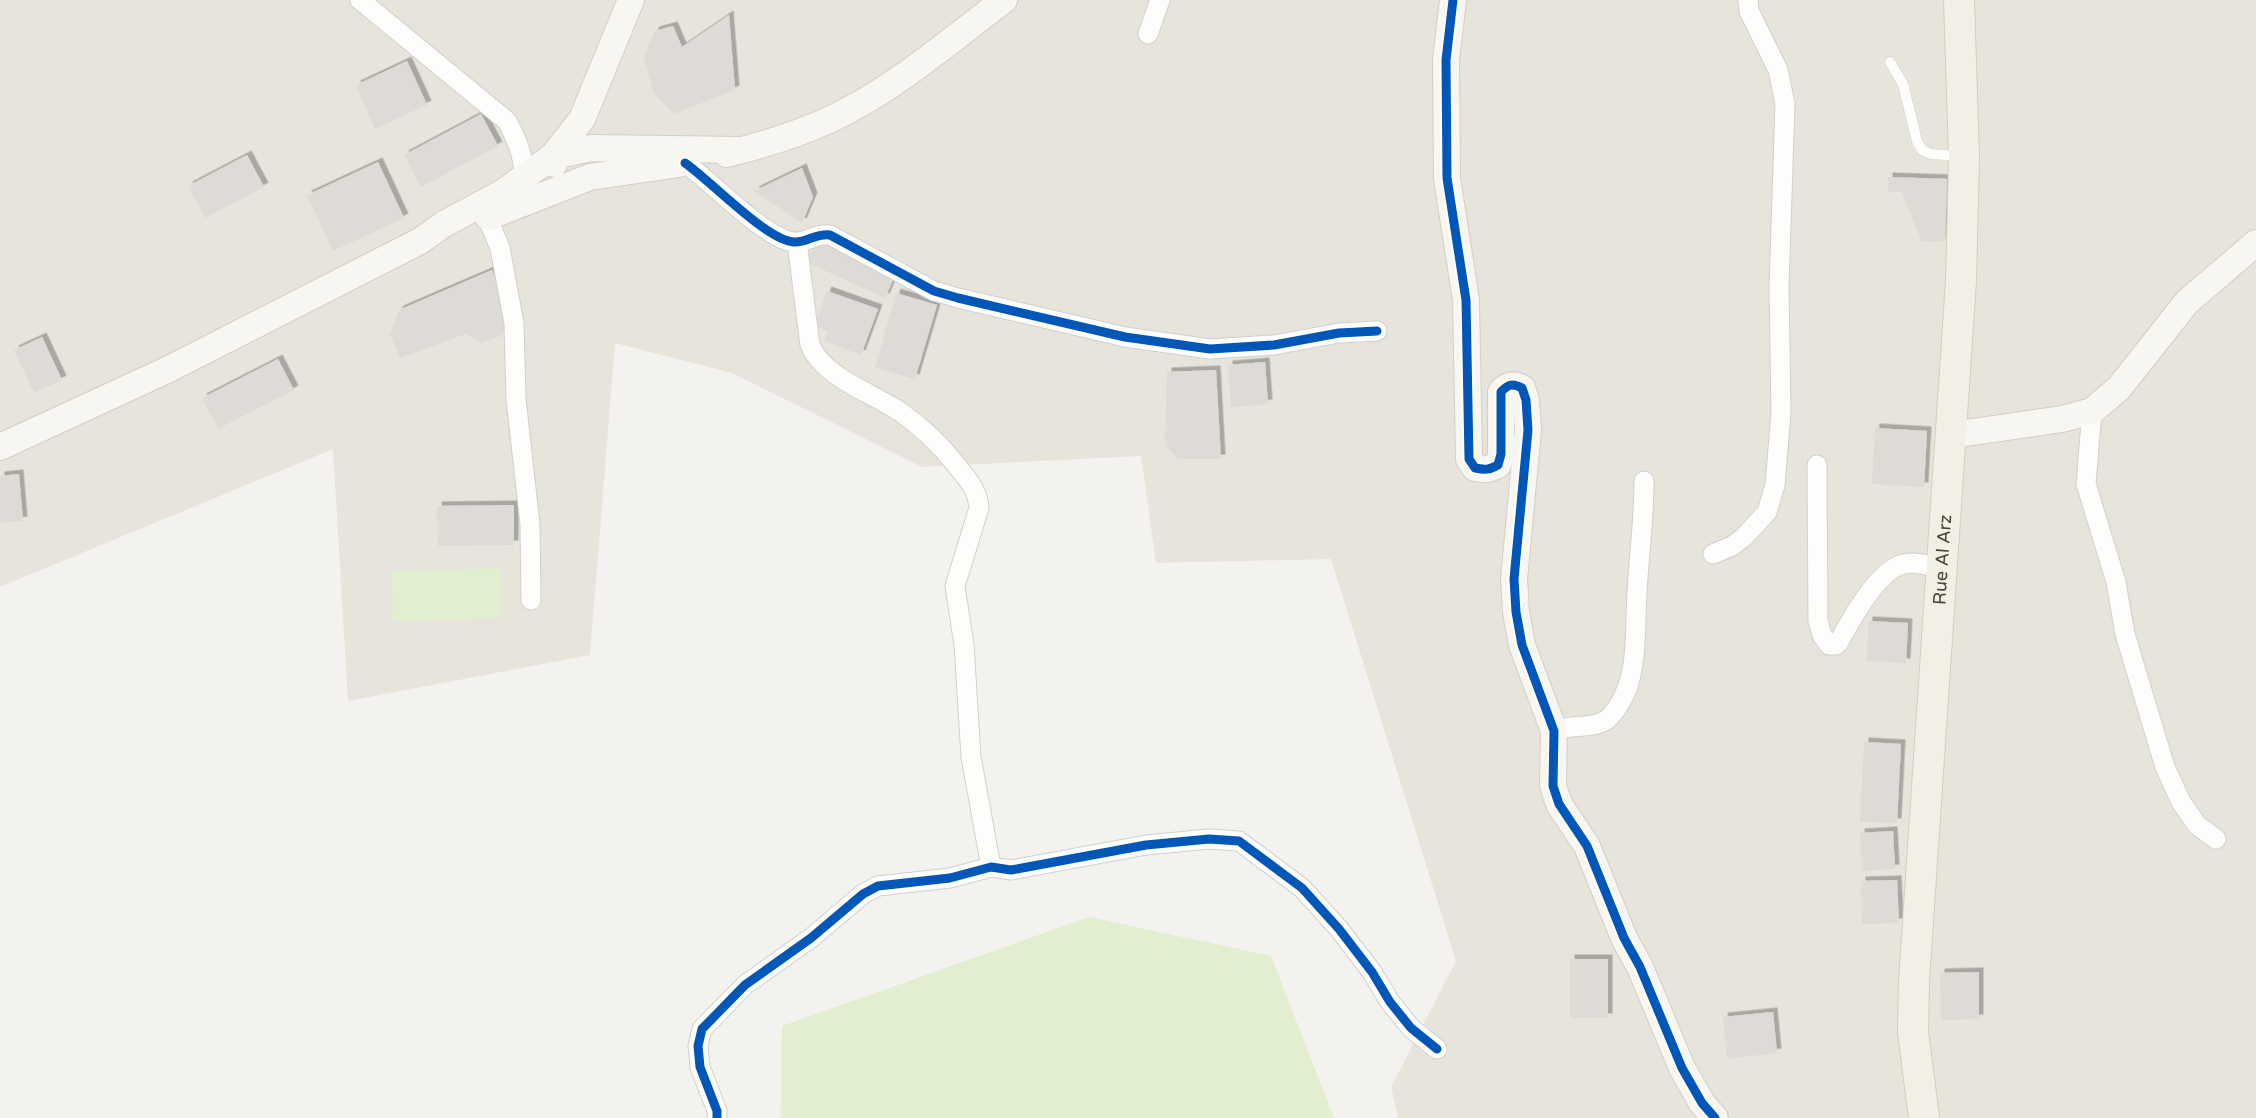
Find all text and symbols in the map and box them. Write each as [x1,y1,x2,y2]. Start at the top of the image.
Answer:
street label: Rue Al Arz [1928,514,1956,605]

